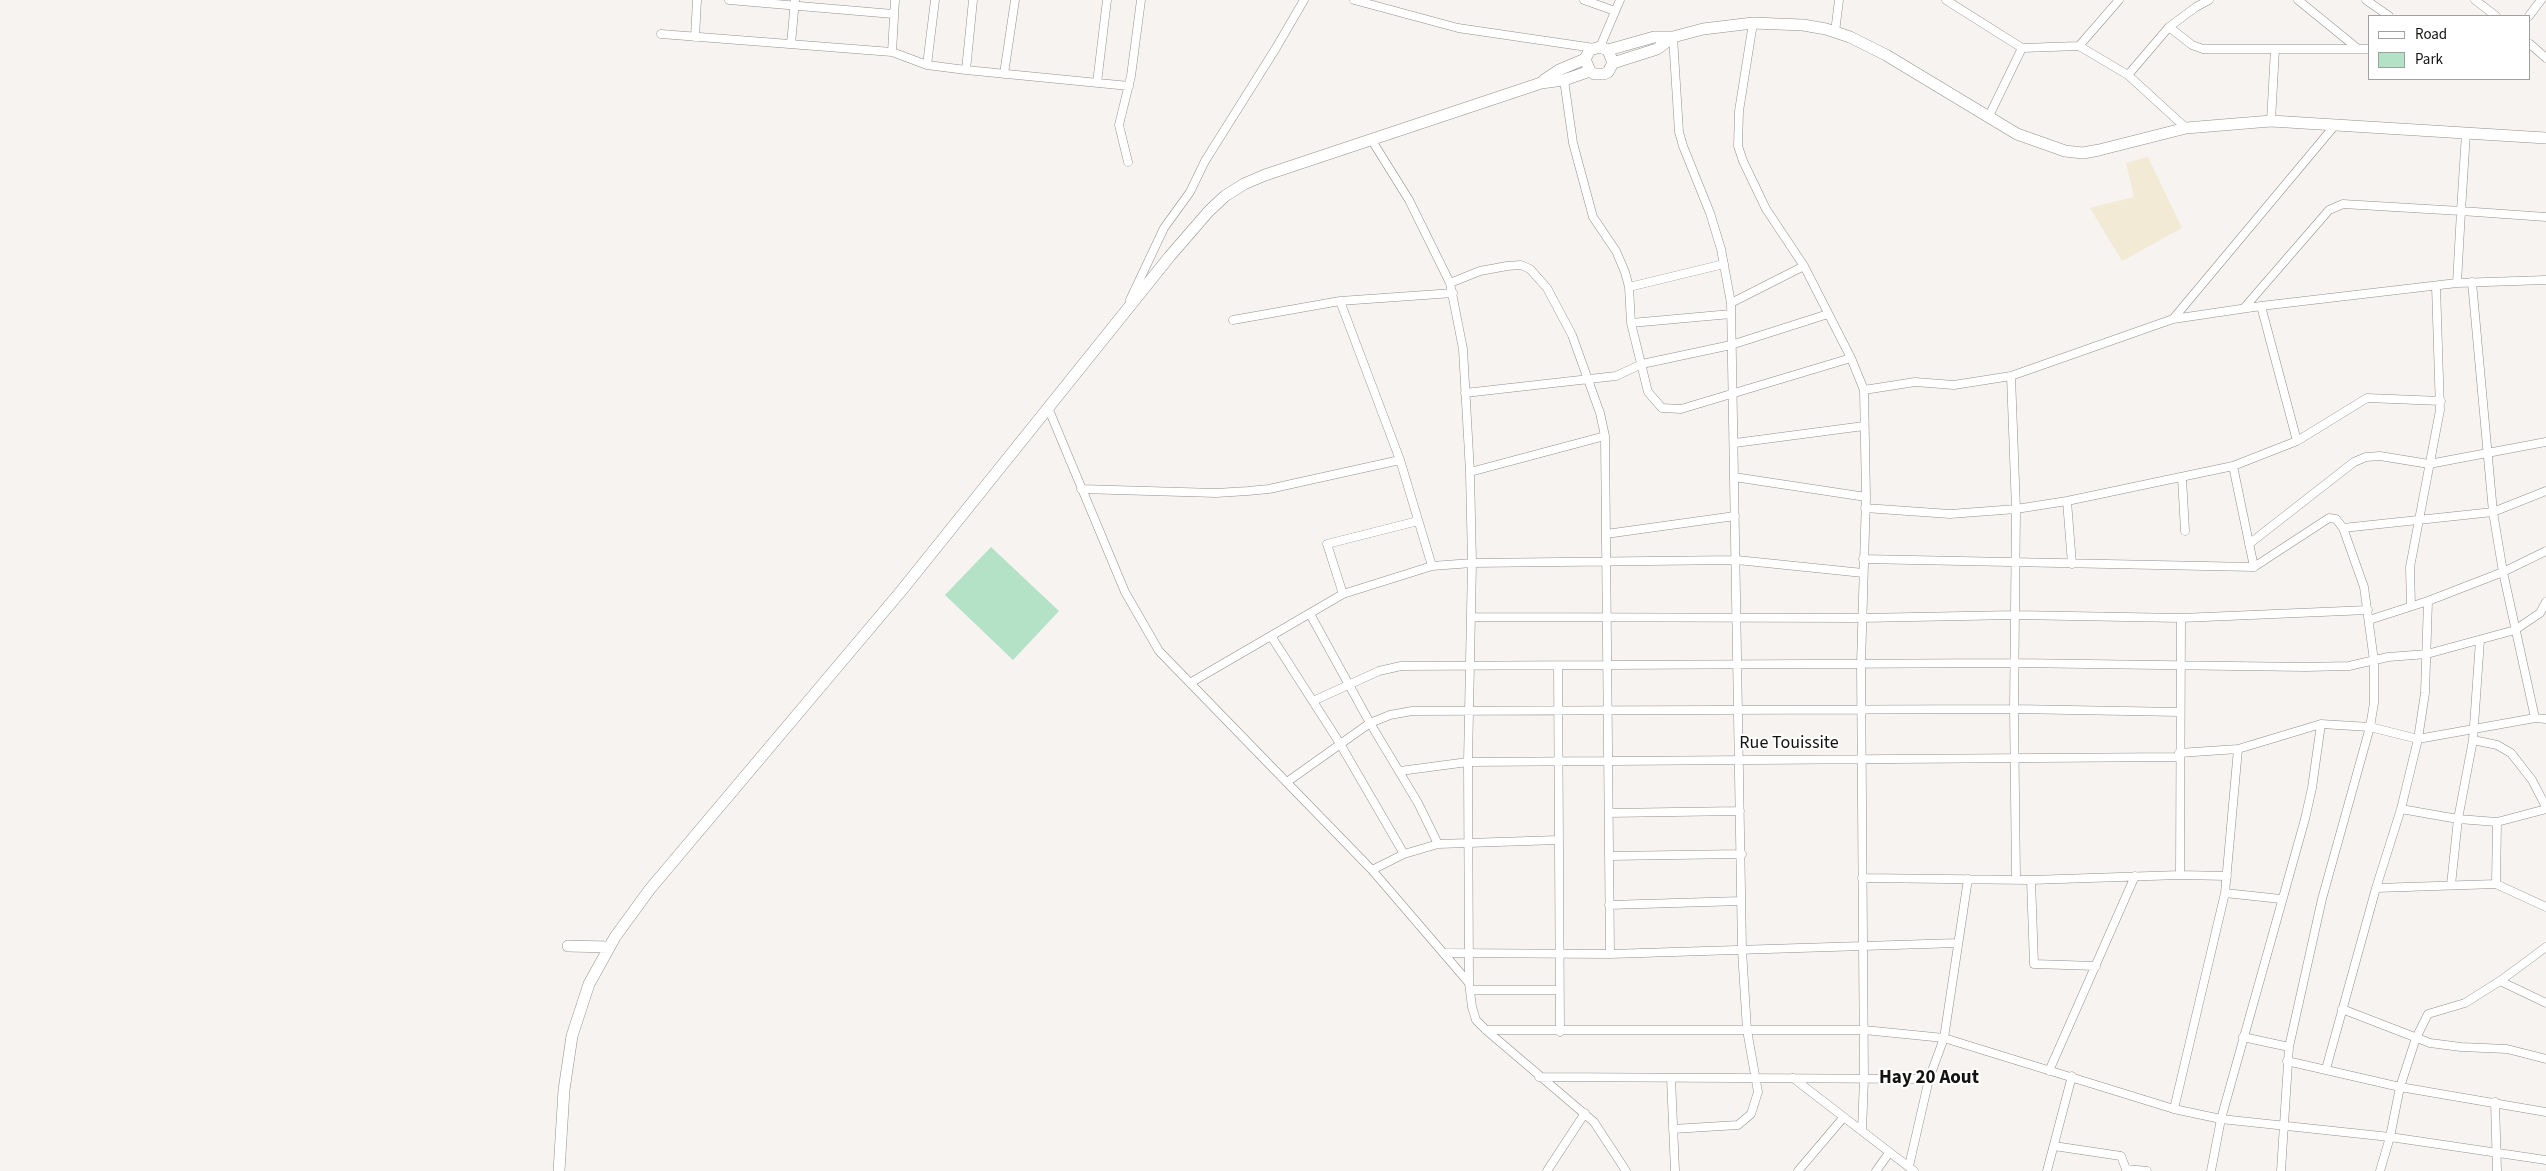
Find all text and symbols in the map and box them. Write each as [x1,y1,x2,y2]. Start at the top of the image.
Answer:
legend [2368,15,2531,80]
text: Road [2415,24,2447,45]
text: Park [2415,49,2443,70]
street label: Rue Touissite [1739,733,1839,755]
district label: Hay 20 Aout [1879,1068,1979,1090]

